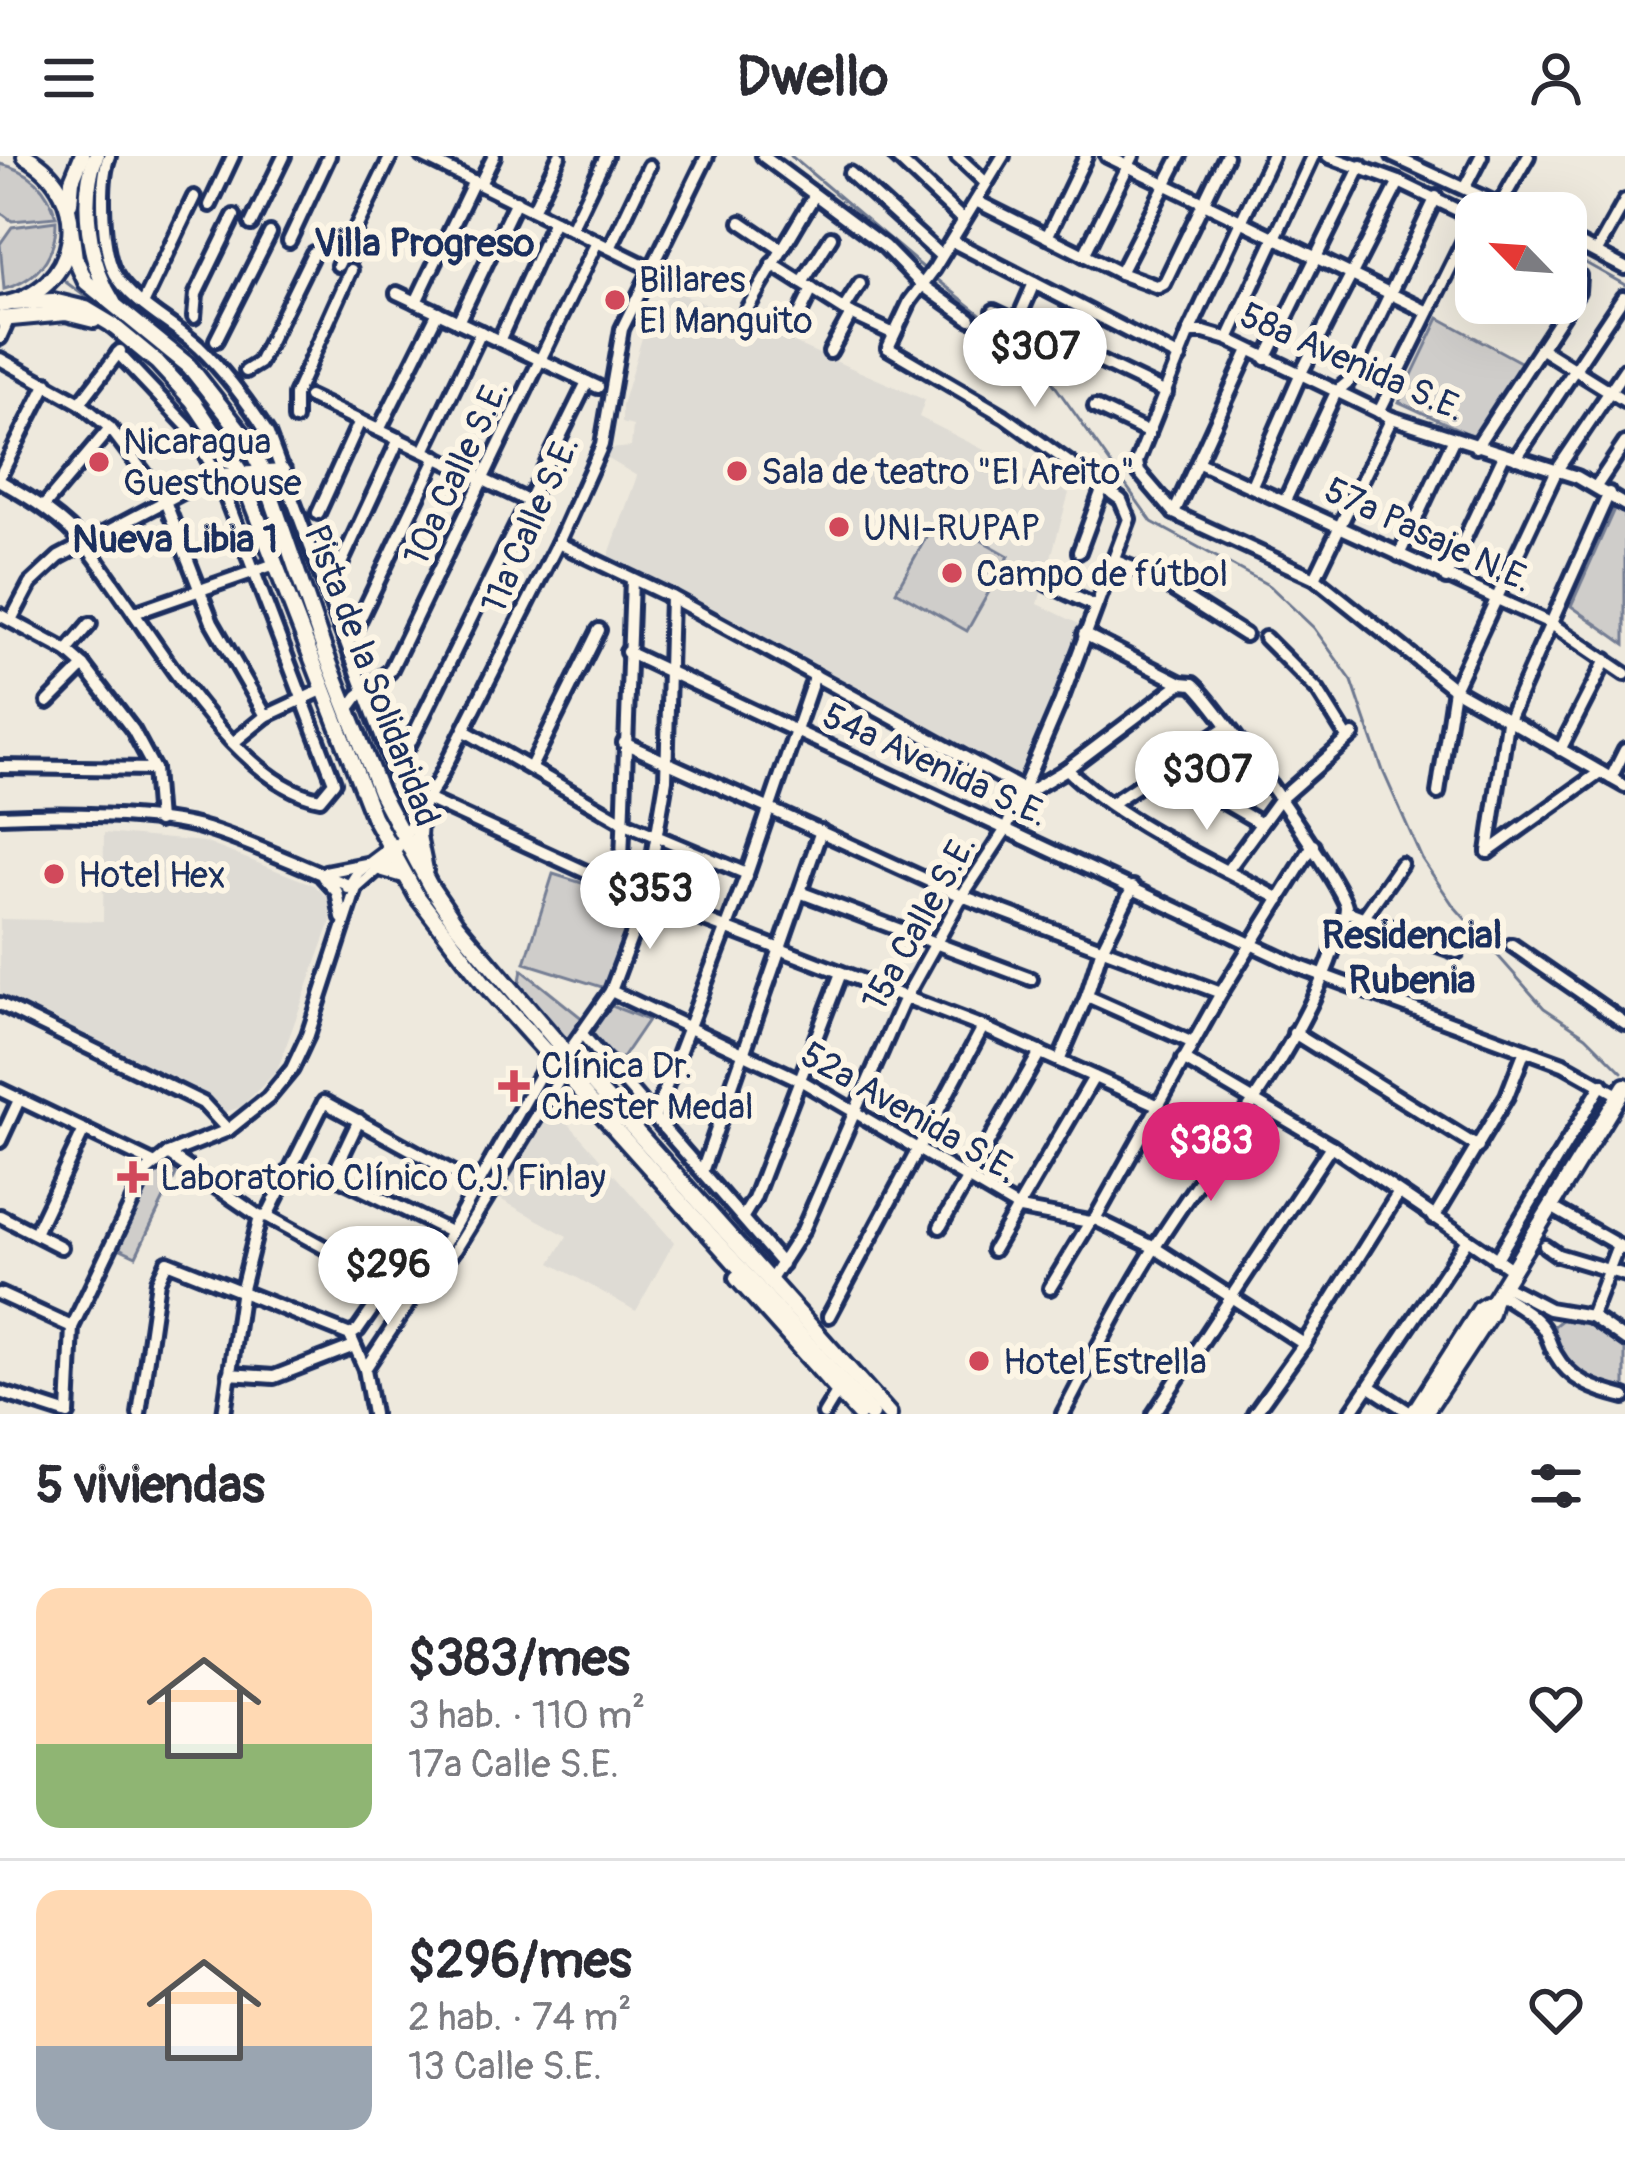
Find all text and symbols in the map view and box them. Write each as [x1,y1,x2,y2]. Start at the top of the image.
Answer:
text: Dwello [737,44,888,112]
icon: menu [36,45,102,111]
icon: person [1523,45,1589,111]
north arrow [1455,192,1587,324]
map controls [1455,192,1587,324]
district label: Villa Progreso [314,219,534,268]
place label: Billares El Manguito [639,258,813,344]
marker: Billares El Manguito [602,287,628,313]
street label: 58a Avenida S.E. [1233,293,1472,432]
pin: $307 [964,308,1106,410]
text: $307 [990,322,1080,371]
street label: 10a Calle S.E. [394,372,519,573]
place label: Nicaragua Guesthouse [123,420,302,506]
street label: 11a Calle S.E. [471,429,590,620]
marker: Nicaragua Guesthouse [86,449,112,475]
place label: Sala de teatro "El Areito" [761,450,1135,495]
marker: Sala de teatro "El Areito" [724,458,750,484]
street label: 57a Pasaje N.E. [1317,468,1539,603]
place label: UNI-RUPAP [863,506,1040,551]
marker: UNI-RUPAP [826,514,852,540]
district label: Nueva Libia 1 [72,515,278,564]
street label: Pista de la Solidaridad [293,519,450,833]
place label: Campo de fútbol [976,552,1228,597]
marker: Campo de fútbol [939,560,965,586]
street label: 54a Avenida S.E. [815,693,1055,837]
pin: $307 [1136,731,1278,833]
text: $307 [1162,745,1252,794]
street label: 15a Calle S.E. [852,826,986,1019]
pin: $353 [579,850,721,952]
place label: Hotel Hex [78,853,226,898]
marker: Hotel Hex [41,861,67,887]
text: $353 [607,864,693,913]
district label: Residencial Rubenia [1322,911,1502,1005]
street label: 52a Avenida S.E. [793,1032,1026,1193]
place label: Clínica Dr. Chester Medal [541,1044,753,1130]
marker: Clínica Dr. Chester Medal [498,1070,530,1102]
pin: $383 [1140,1102,1282,1204]
text: $383 [1169,1116,1253,1165]
place label: Laboratorio Clínico C.J. Finlay [160,1156,606,1201]
marker: Laboratorio Clínico C.J. Finlay [117,1161,149,1193]
pin: $296 [317,1226,459,1328]
text: $296 [345,1240,431,1289]
place label: Hotel Estrella [1003,1340,1207,1385]
marker: Hotel Estrella [966,1348,992,1374]
icon: filters [1523,1453,1589,1519]
text: 5 viviendas [36,1454,265,1518]
text: $383/mes [408,1627,630,1691]
icon: home [132,1636,276,1780]
icon: heart [1523,1675,1589,1741]
text: 3 hab. · 110 m² [408,1691,645,1740]
text: 17a Calle S.E. [408,1740,619,1789]
text: $296/mes [408,1929,632,1993]
icon: home [132,1938,276,2082]
icon: heart [1523,1977,1589,2043]
text: 2 hab. · 74 m² [408,1993,632,2042]
text: 13 Calle S.E. [408,2042,602,2091]

